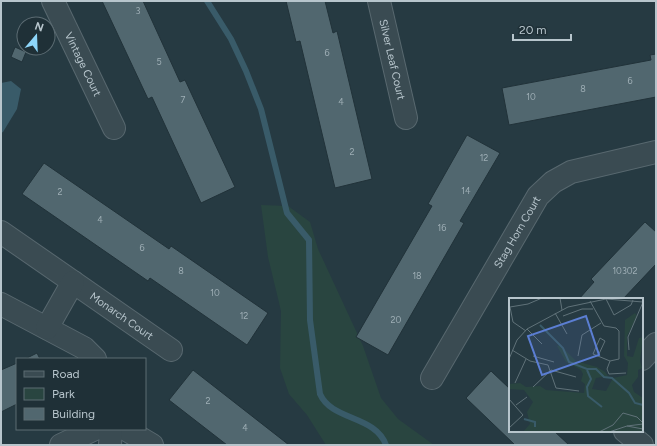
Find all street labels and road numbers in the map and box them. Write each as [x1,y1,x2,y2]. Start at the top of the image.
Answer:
street label: Silver Leaf Court [376,18,408,101]
street label: Vintage Court [62,30,104,99]
street label: Stag Horn Court [491,194,544,271]
street label: Monarch Court [87,290,156,343]

